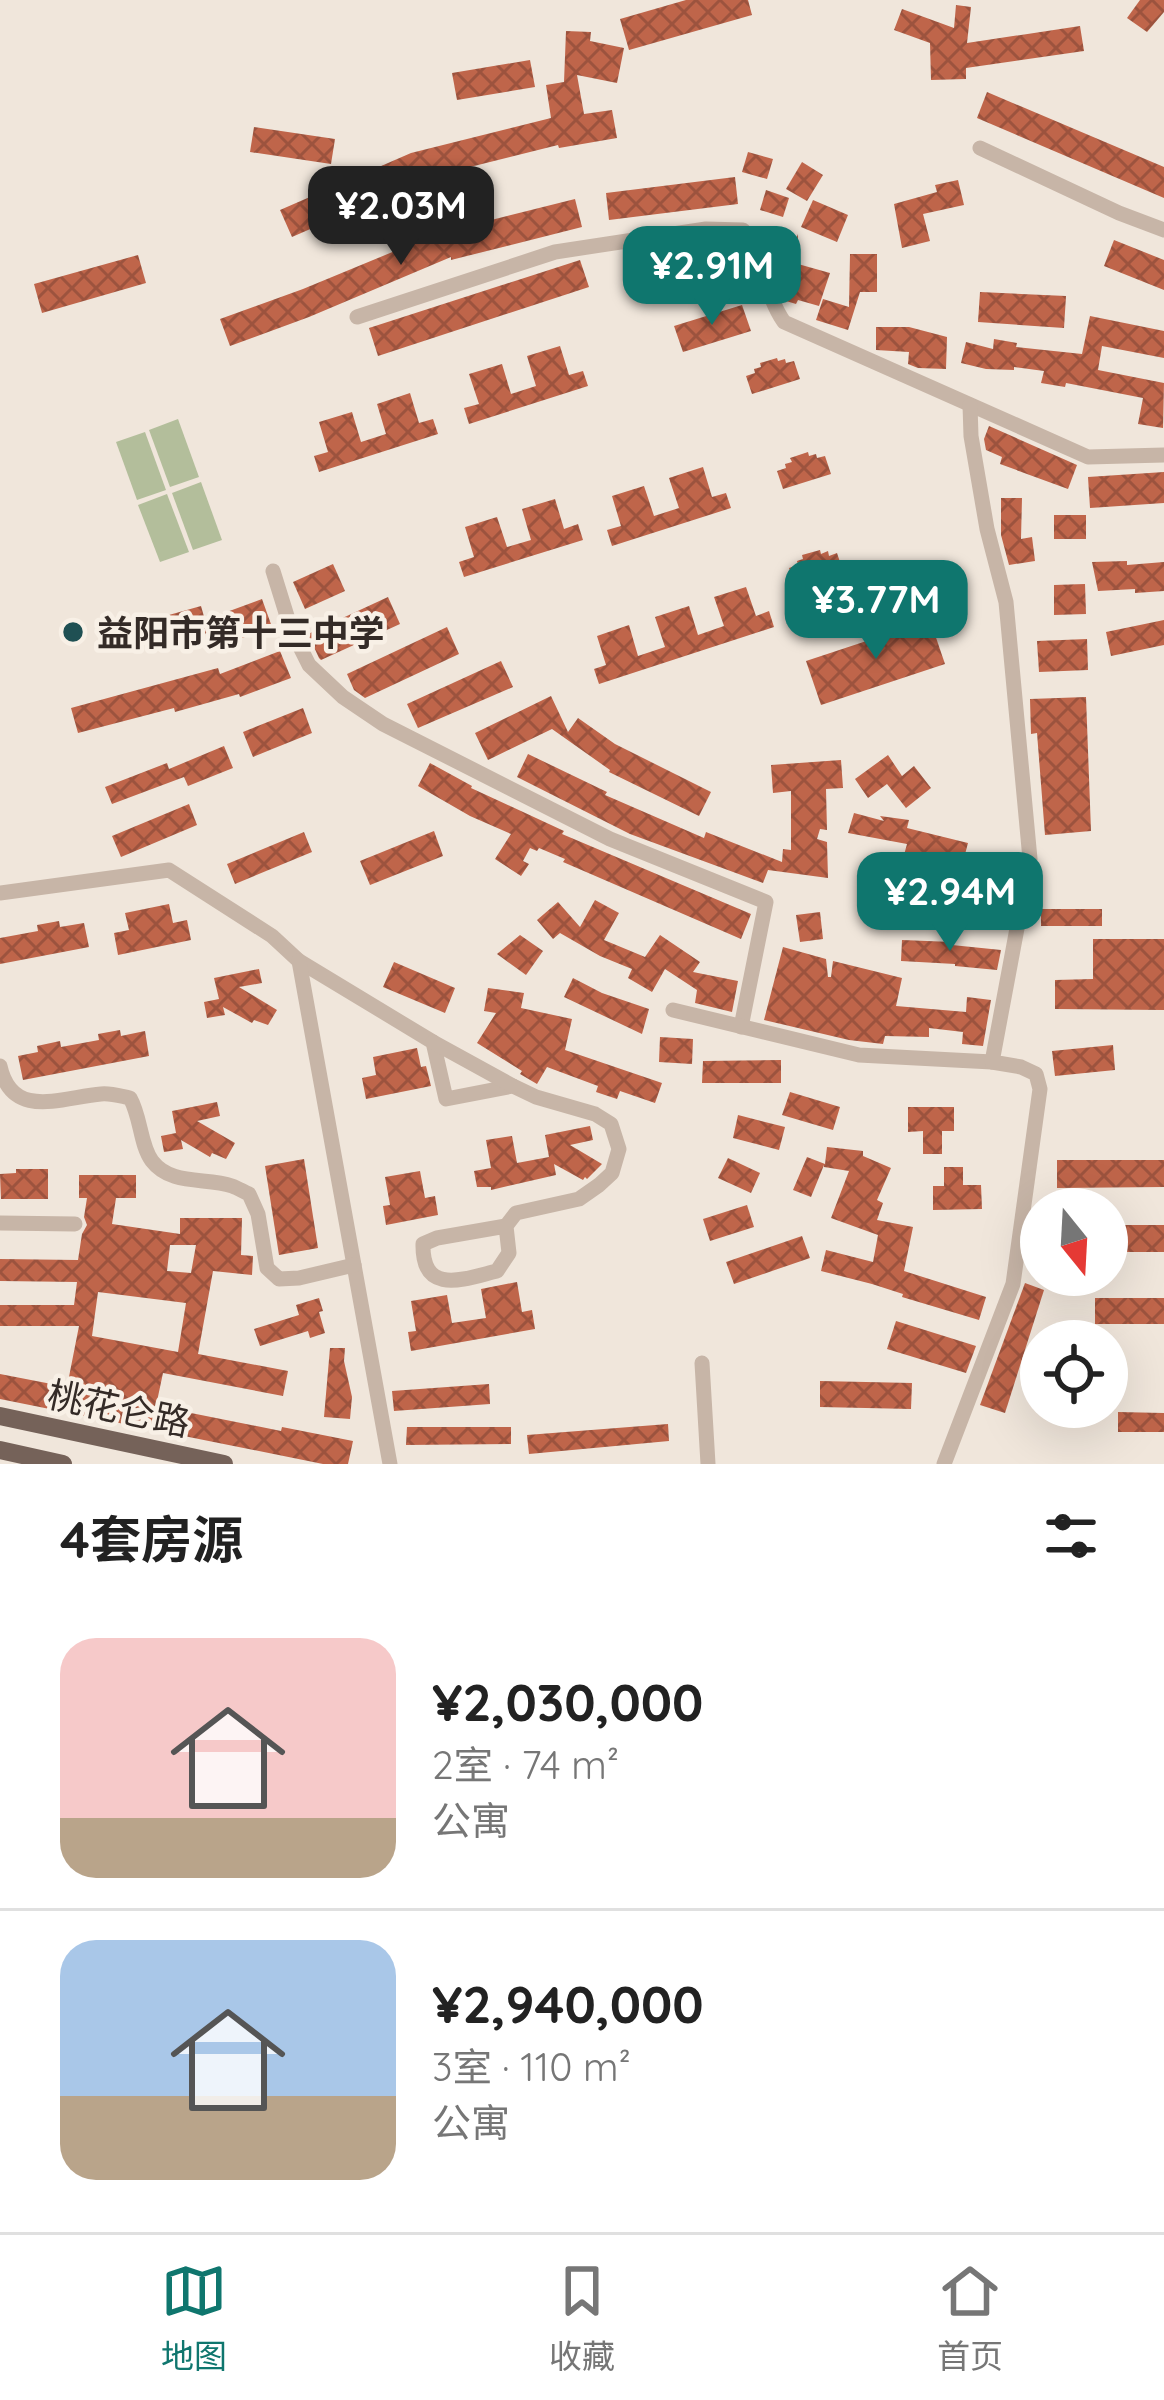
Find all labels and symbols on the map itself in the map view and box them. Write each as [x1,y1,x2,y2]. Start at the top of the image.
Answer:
pin: ¥2.03M [303,166,499,268]
pin: ¥2.91M [614,226,810,328]
pin: ¥3.77M [778,560,974,662]
place label: 益阳市第十三中学 [97,610,385,655]
marker: 益阳市第十三中学 [60,619,86,645]
pin: ¥2.94M [852,852,1048,954]
north arrow [1020,1188,1128,1296]
street label: 桃花仑路 [44,1371,194,1445]

